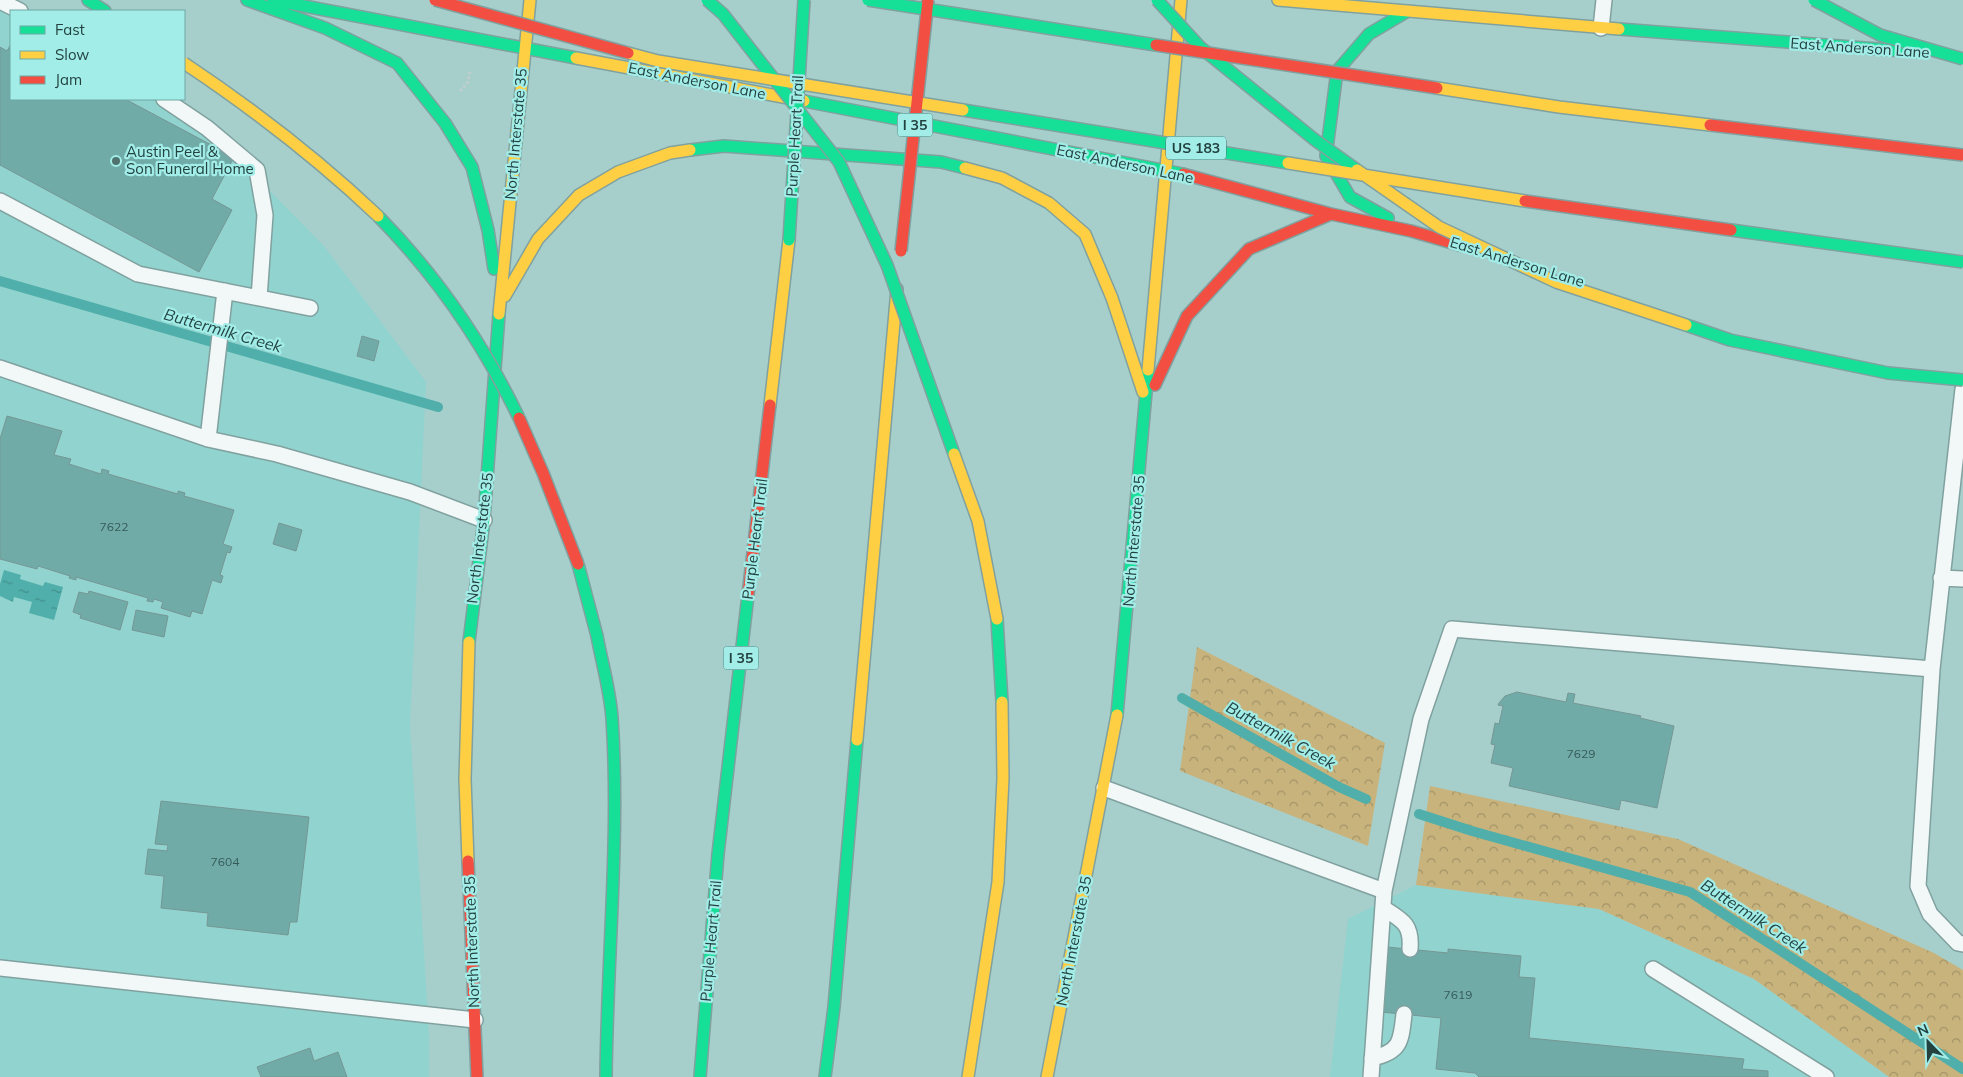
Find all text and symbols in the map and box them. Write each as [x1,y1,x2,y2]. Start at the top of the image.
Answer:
legend [10,10,185,100]
text: Fast [55,20,85,39]
street label: East Anderson Lane [1790,33,1930,62]
text: Slow [55,45,89,64]
street label: East Anderson Lane [627,58,767,103]
street label: North Interstate 35 [500,67,531,200]
text: Jam [55,70,82,89]
street label: Purple Heart Trail [782,75,807,197]
road number: I 35 [898,114,932,136]
road number: US 183 [1166,136,1226,160]
street label: East Anderson Lane [1055,140,1195,187]
place label: Austin Peel & Son Funeral Home [126,142,254,178]
marker: Austin Peel & Son Funeral Home [110,155,122,167]
street label: East Anderson Lane [1448,232,1587,291]
water label: Buttermilk Creek [162,304,285,357]
street label: North Interstate 35 [462,471,497,605]
street label: North Interstate 35 [1118,474,1149,607]
street label: Purple Heart Trail [738,477,771,600]
house number: 7622 [100,519,128,534]
road number: I 35 [724,646,758,670]
water label: Buttermilk Creek [1223,697,1340,774]
house number: 7629 [1567,746,1595,761]
house number: 7604 [211,854,239,869]
street label: North Interstate 35 [1052,874,1095,1007]
water label: Buttermilk Creek [1697,874,1811,958]
street label: North Interstate 35 [460,876,483,1008]
street label: Purple Heart Trail [696,880,725,1002]
house number: 7619 [1444,987,1472,1002]
north arrow [1903,1017,1953,1067]
text: N [1915,1020,1931,1040]

